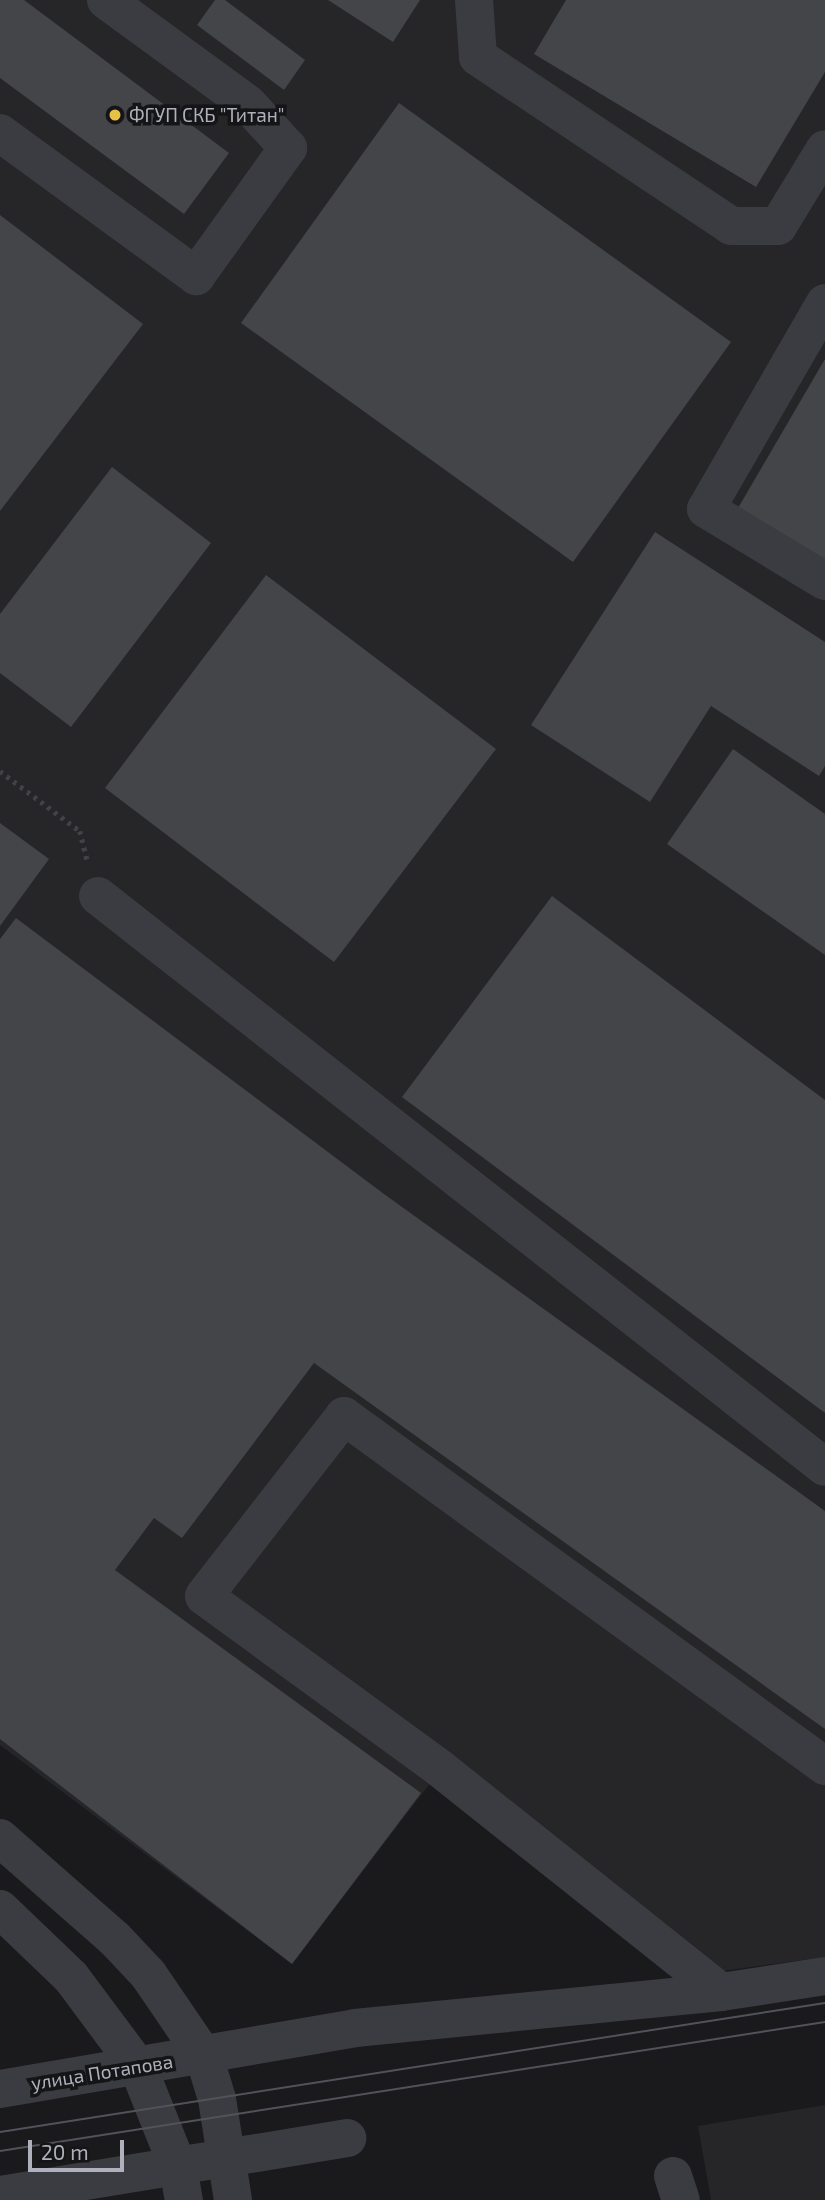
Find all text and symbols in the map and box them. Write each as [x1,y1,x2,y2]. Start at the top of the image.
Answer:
place label: ФГУП СКБ "Титан" [129,104,285,126]
marker: ФГУП СКБ "Титан" [107,107,123,123]
street label: улица Потапова [29,2050,175,2094]
scale bar [32,2126,128,2170]
text: 20 m [41,2139,89,2164]

